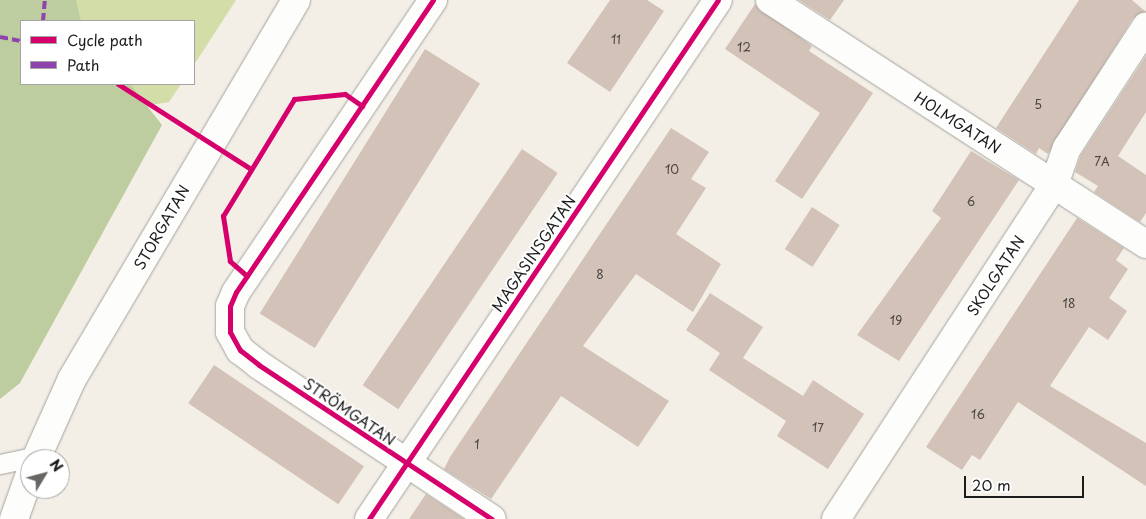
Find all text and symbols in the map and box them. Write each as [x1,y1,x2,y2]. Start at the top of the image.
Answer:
legend [20,20,195,85]
text: Cycle path [67,28,143,51]
house number: 11 [611,33,621,47]
house number: 12 [737,41,751,55]
text: Path [67,53,99,76]
street label: HOLMGATAN [911,87,1005,157]
house number: 5 [1034,98,1042,112]
house number: 7A [1094,155,1110,169]
house number: 10 [665,163,679,177]
street label: STORGATAN [130,182,192,272]
street label: MAGASINSGATAN [487,191,579,315]
house number: 6 [967,195,975,209]
street label: SKOLGATAN [963,232,1027,318]
house number: 8 [596,268,604,282]
house number: 18 [1063,297,1075,311]
house number: 19 [890,314,902,328]
street label: STRÖMGATAN [301,374,399,448]
house number: 16 [971,408,985,422]
house number: 17 [812,421,824,435]
house number: 1 [474,438,480,452]
north arrow [20,449,70,499]
text: N [45,455,68,476]
scale bar [966,466,1086,498]
text: 20 m [972,473,1011,496]

